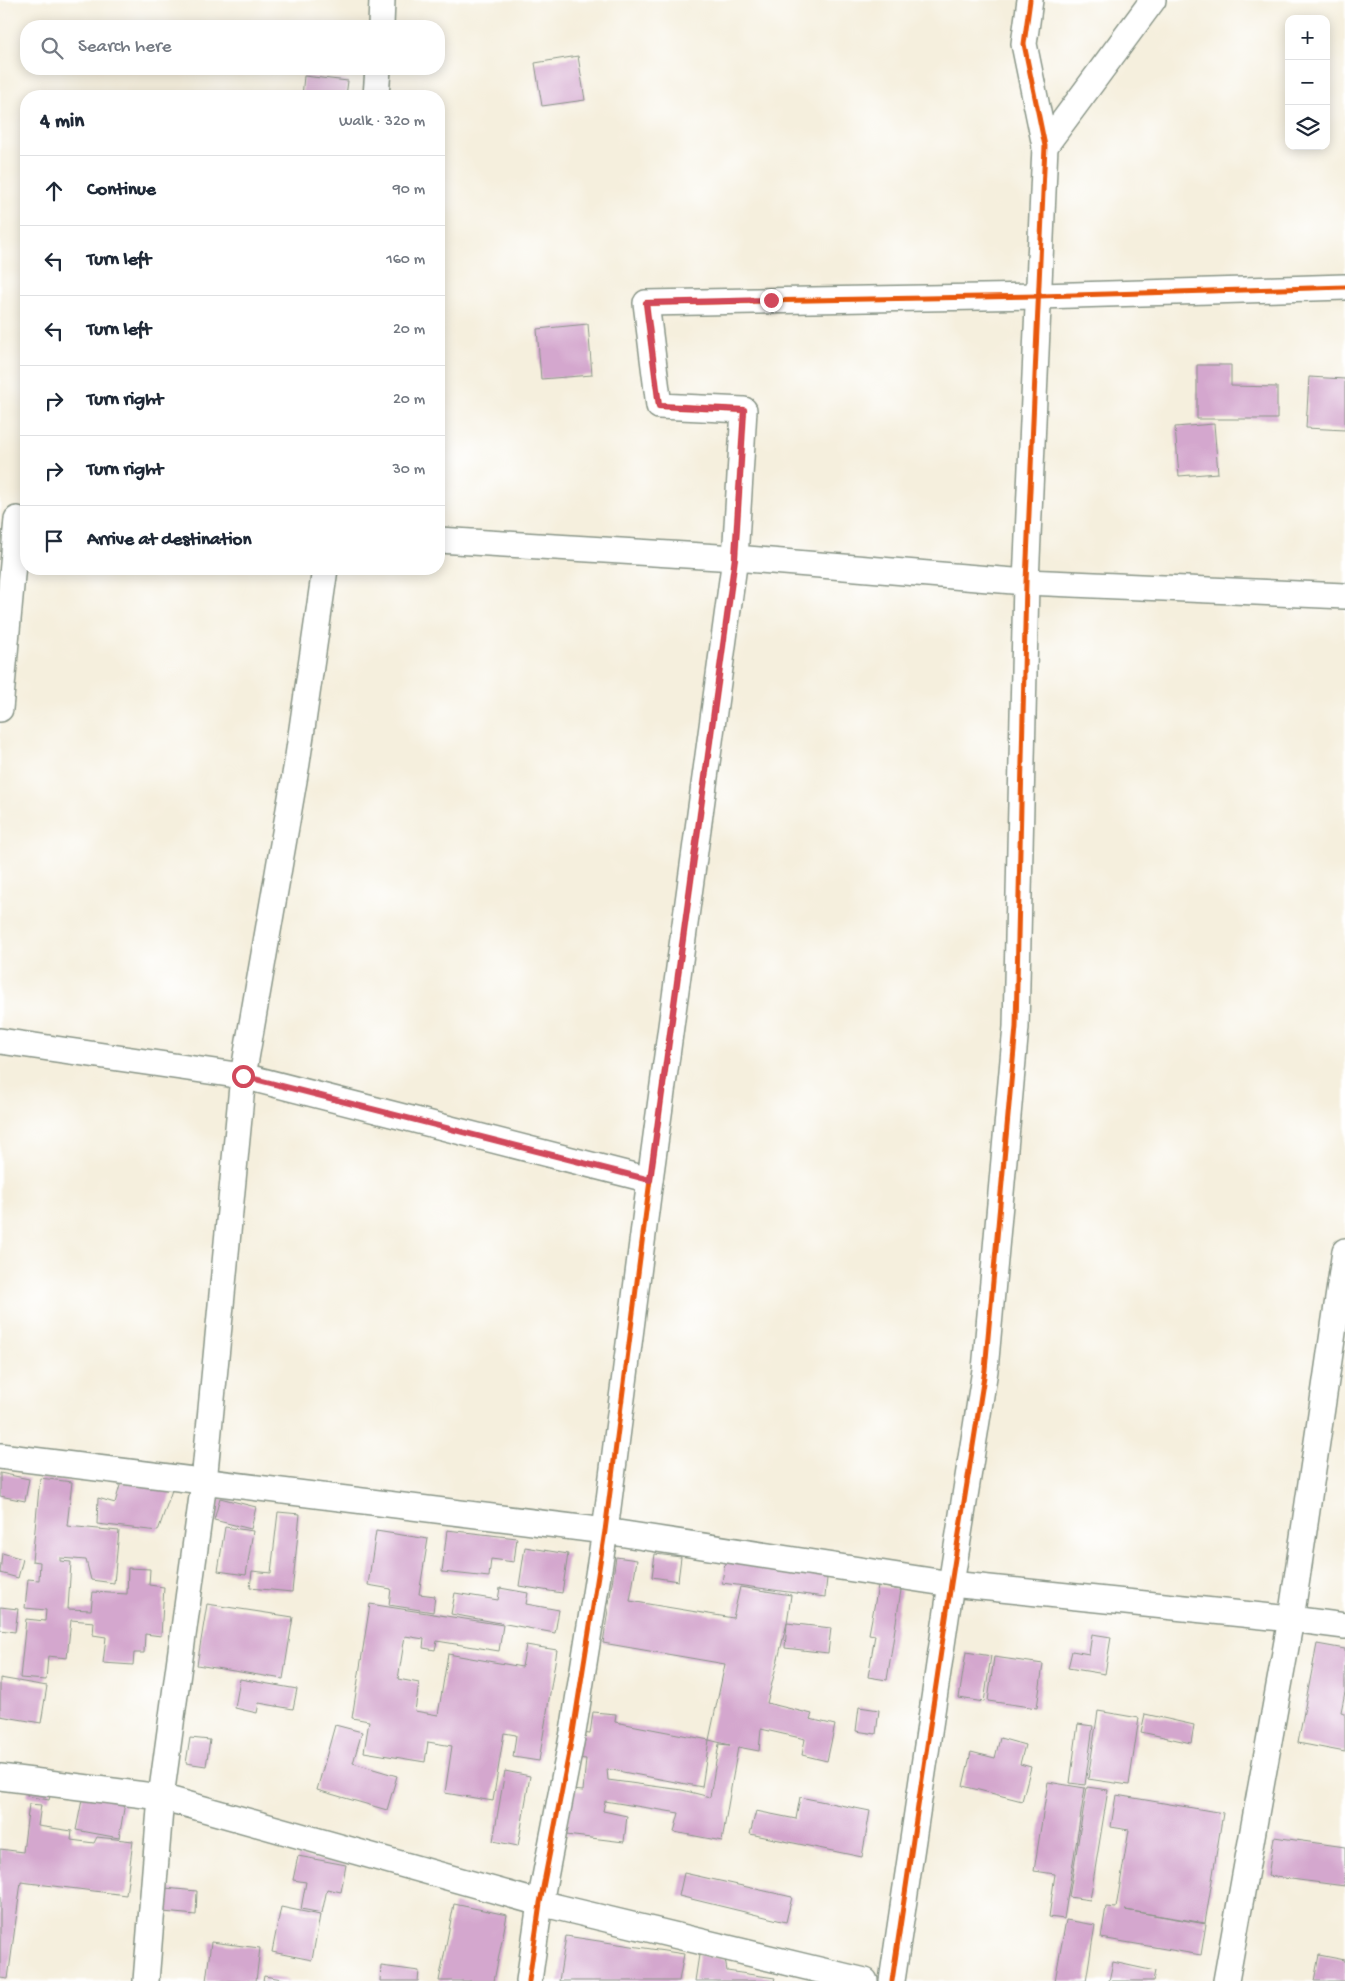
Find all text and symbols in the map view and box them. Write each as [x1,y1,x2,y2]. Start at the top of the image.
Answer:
map controls [1285,15,1330,150]
button: + [1285,15,1330,60]
search box [20,20,445,75]
icon: search [38,34,66,62]
text: Search here [78,36,172,59]
button: − [1285,60,1330,105]
button: layers [1285,105,1330,150]
text: 4 min [40,110,84,135]
text: Walk · 320 m [339,113,425,132]
icon: ahead [40,177,68,205]
text: Continue [87,179,156,202]
text: 90 m [393,181,425,200]
icon: left [40,247,68,275]
text: Turn left [87,249,151,272]
text: 160 m [386,251,425,270]
route end [760,289,783,312]
icon: left [40,317,68,345]
text: Turn left [87,319,151,342]
text: 20 m [393,321,425,340]
icon: right [40,387,68,415]
text: Turn right [87,389,163,412]
text: 20 m [393,391,425,410]
icon: right [40,457,68,485]
text: Turn right [87,459,163,482]
text: 30 m [392,461,425,480]
icon: arrive [40,527,68,555]
text: Arrive at destination [87,529,251,552]
route start [232,1065,255,1088]

